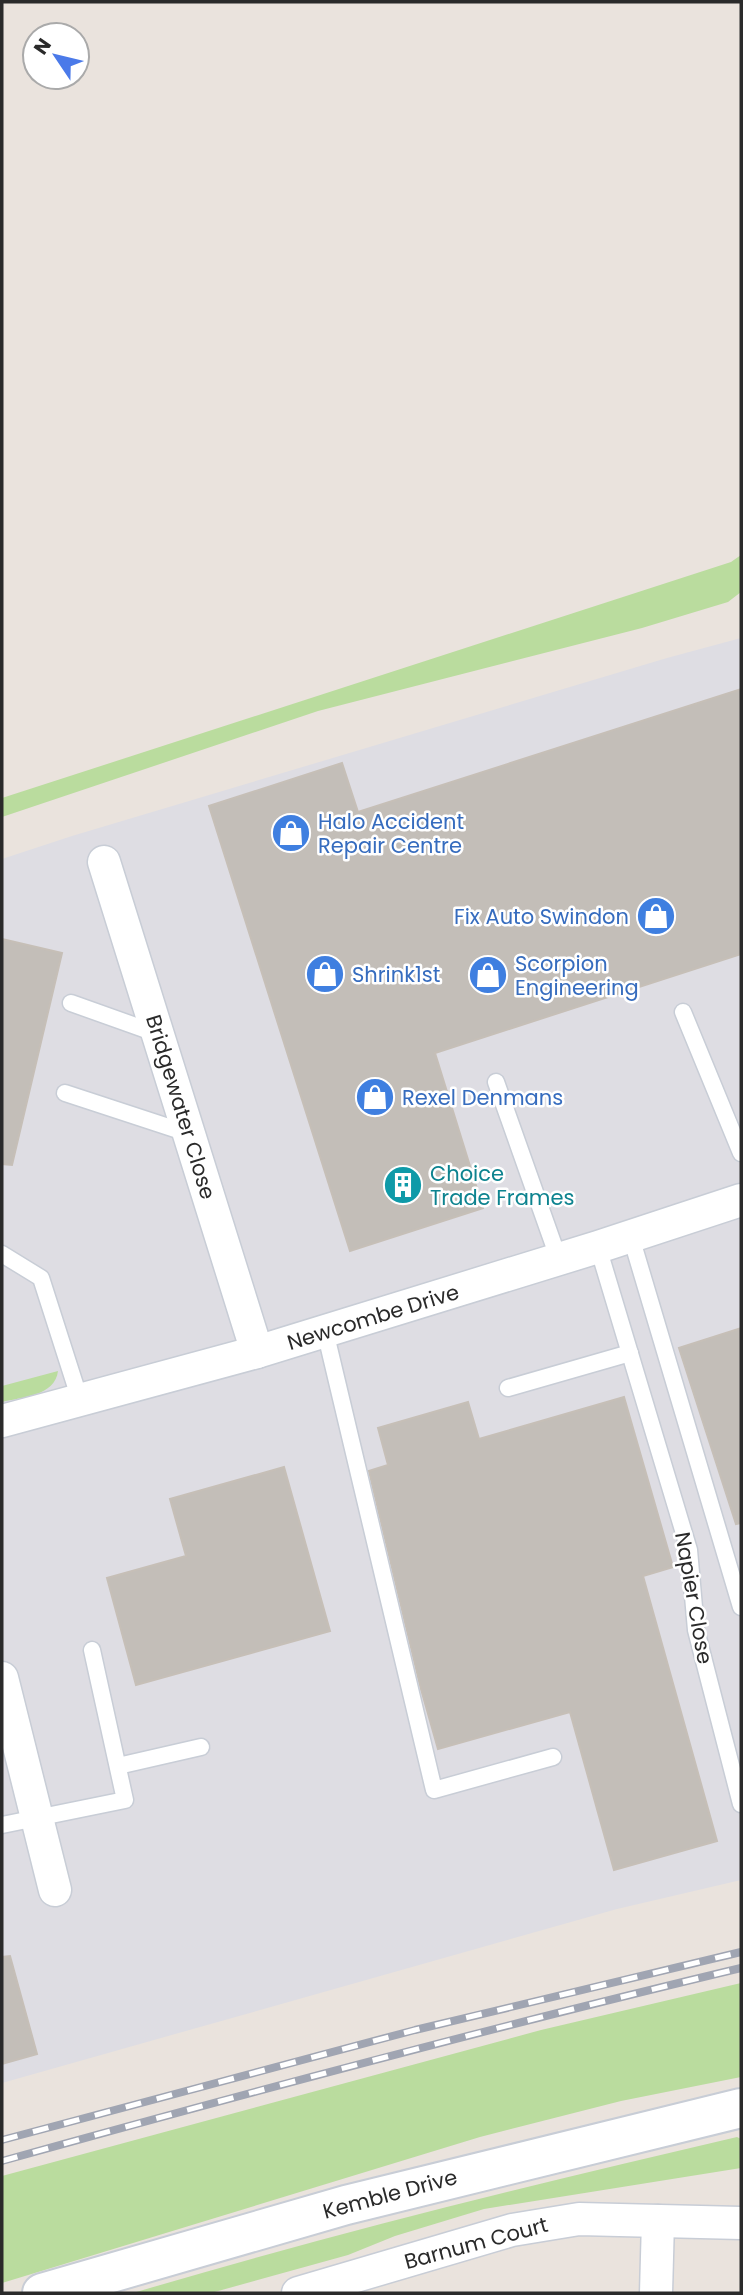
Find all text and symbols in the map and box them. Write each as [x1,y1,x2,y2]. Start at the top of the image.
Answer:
north arrow [21,21,91,91]
text: N [27,33,58,60]
place label: Halo Accident Repair Centre [318,807,464,860]
shop icon: Halo Accident Repair Centre [270,812,312,854]
shop icon: Fix Auto Swindon [635,895,677,937]
place label: Fix Auto Swindon [454,902,629,931]
place label: Scorpion Engineering [515,949,639,1002]
shop icon: Shrink1st [304,953,346,995]
shop icon: Scorpion Engineering [467,954,509,996]
place label: Shrink1st [352,960,440,989]
street label: Bridgewater Close [139,1011,223,1203]
shop icon: Rexel Denmans [354,1076,396,1118]
place label: Rexel Denmans [402,1083,563,1112]
place label: Choice Trade Frames [430,1159,574,1212]
building icon: Choice Trade Frames [382,1164,424,1206]
street label: Newcombe Drive [284,1277,462,1357]
street label: Napier Close [668,1530,720,1666]
street label: Kemble Drive [320,2162,460,2226]
street label: Barnum Court [401,2210,551,2276]

